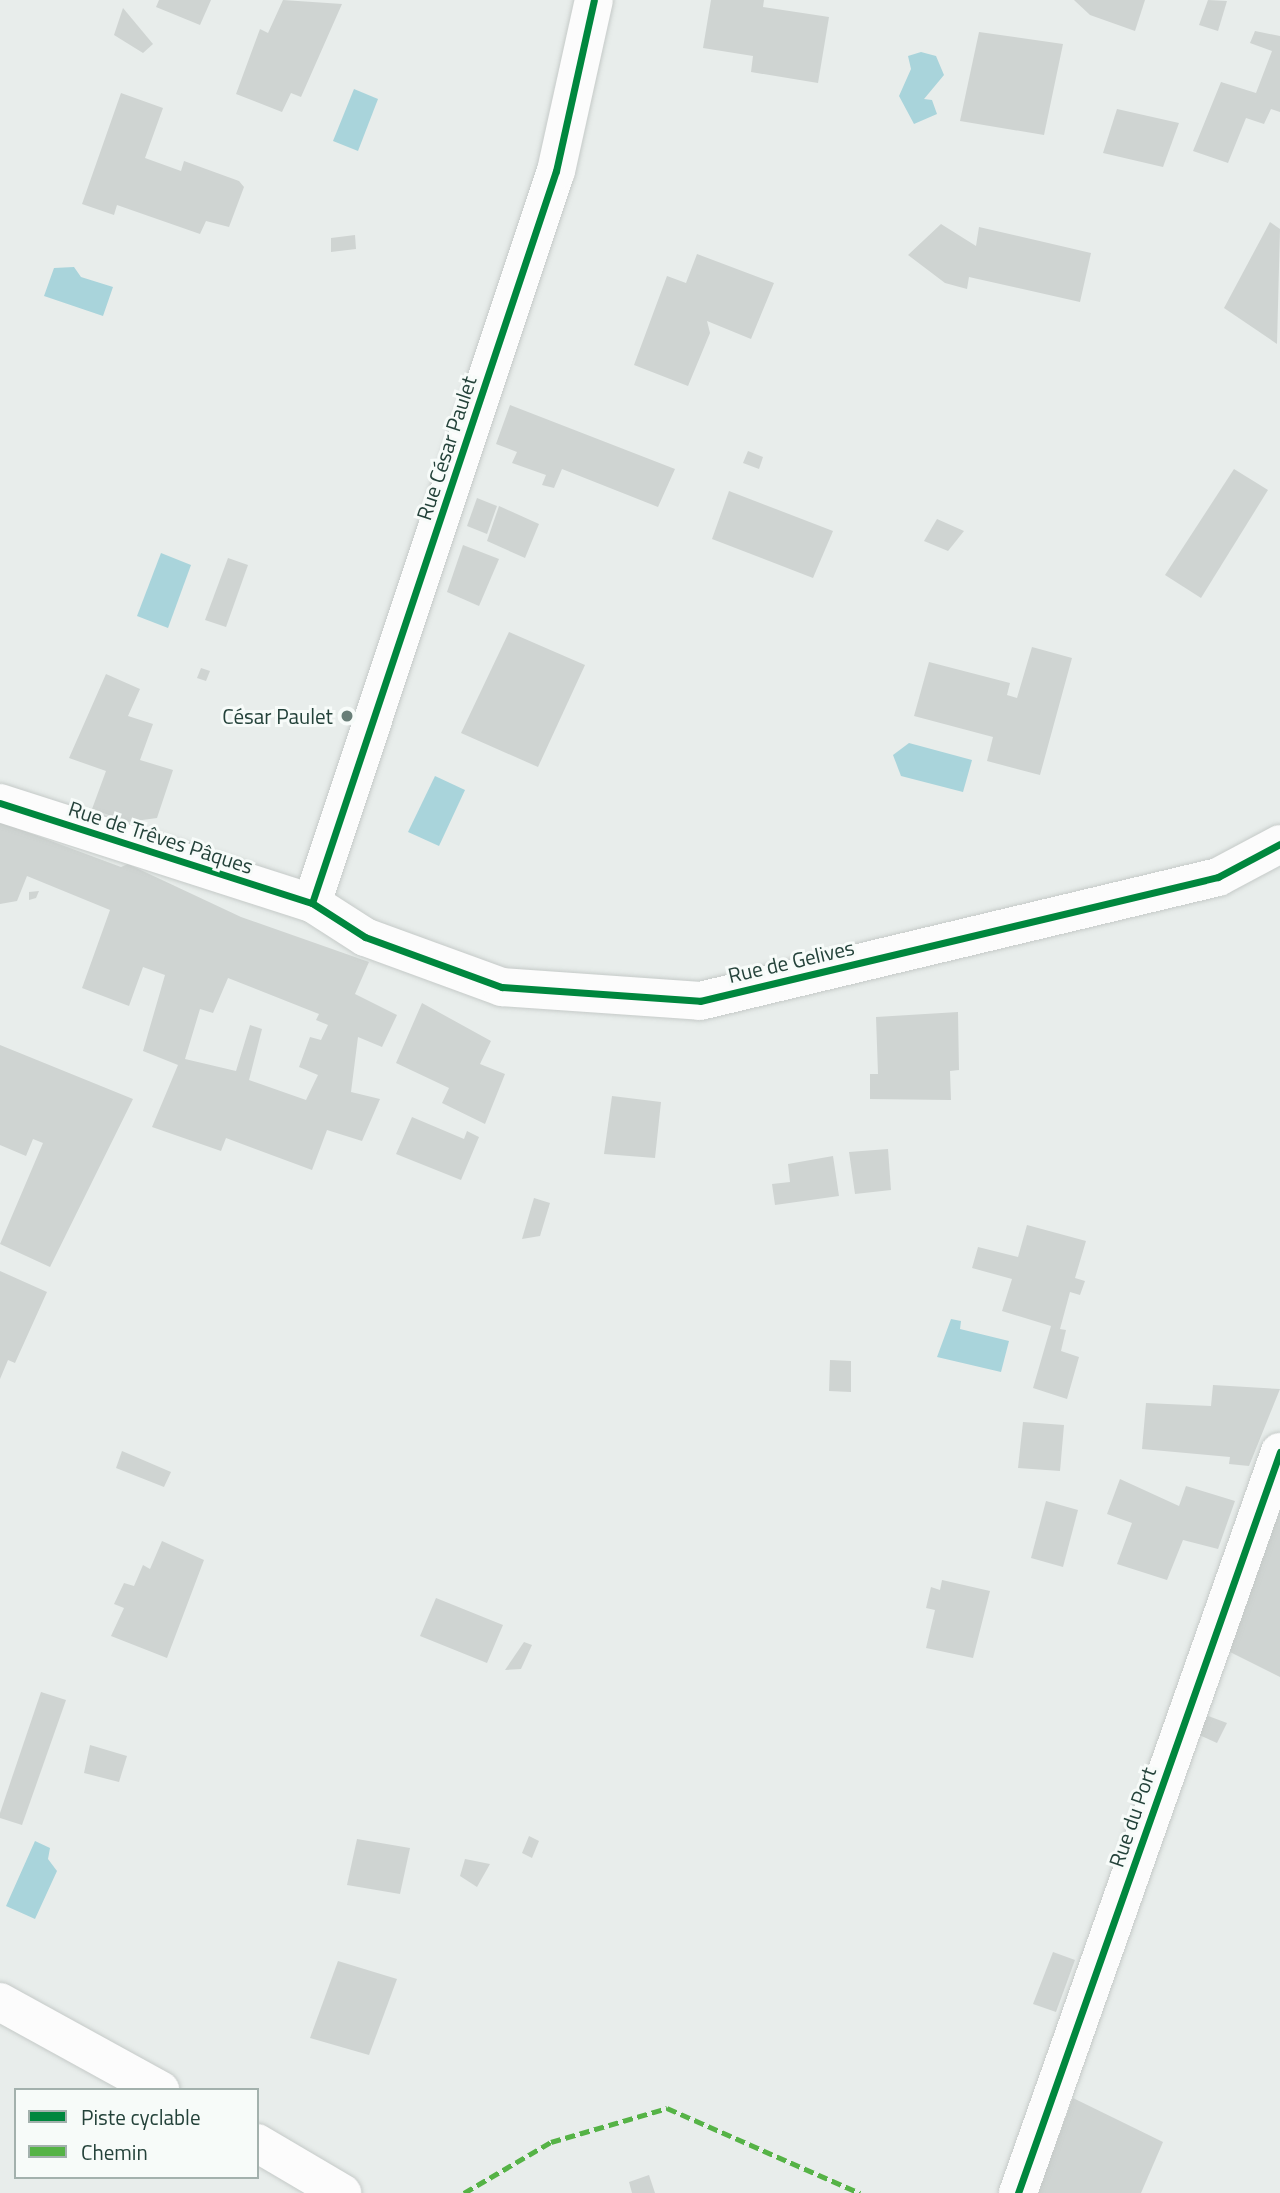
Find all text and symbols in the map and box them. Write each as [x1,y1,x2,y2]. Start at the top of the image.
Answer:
street label: Rue César Paulet [411,373,481,523]
place label: César Paulet [222,703,333,729]
marker: César Paulet [339,708,355,724]
street label: Rue de Trêves Pâques [65,795,257,879]
street label: Rue de Gelives [725,934,857,988]
street label: Rue du Port [1103,1764,1161,1870]
legend [14,2088,259,2179]
text: Piste cyclable [81,2101,201,2133]
text: Chemin [81,2136,148,2168]

